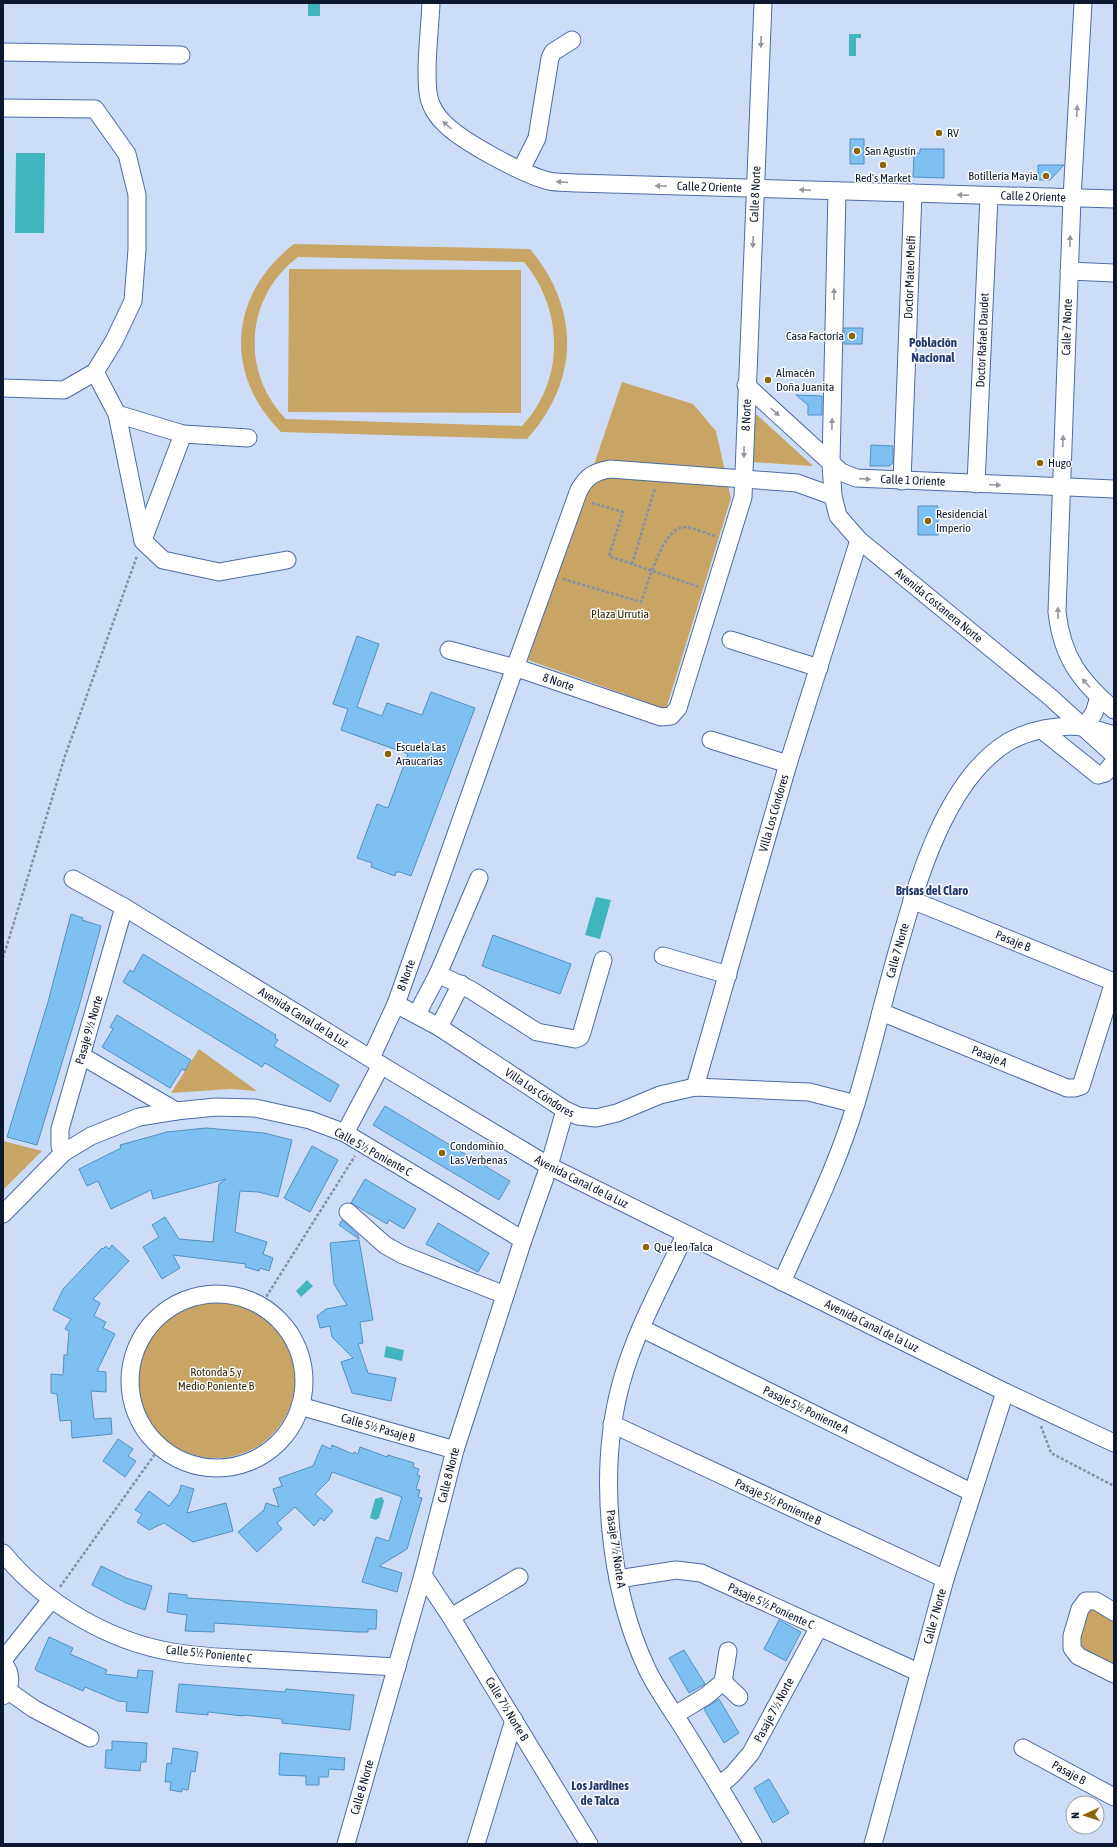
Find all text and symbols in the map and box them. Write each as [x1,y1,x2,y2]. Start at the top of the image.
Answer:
one-way arrow [758,36,764,49]
one-way arrow [1073,105,1080,117]
one-way arrow [442,120,452,129]
place label: RV [947,126,959,140]
marker: RV [934,128,944,138]
place label: San Agustín [865,144,916,158]
marker: San Agustín [852,146,862,156]
marker: Red's Market [878,160,888,170]
street label: Calle 8 Norte [747,166,763,223]
place label: Botillería Mayia [968,169,1038,183]
place label: Red's Market [855,171,912,185]
marker: Botillería Mayia [1041,171,1051,181]
one-way arrow [556,179,568,185]
street label: Calle 2 Oriente [677,179,742,195]
one-way arrow [655,182,667,189]
one-way arrow [798,187,811,193]
street label: Calle 2 Oriente [1000,189,1066,205]
one-way arrow [956,192,969,198]
street label: Doctor Mateo Melfi [901,235,918,319]
one-way arrow [1067,235,1074,247]
one-way arrow [750,236,757,248]
one-way arrow [831,288,838,300]
street label: Doctor Rafael Daudet [973,292,992,388]
street label: Calle 7 Norte [1059,299,1075,355]
place label: Casa Factoría [786,329,844,343]
marker: Casa Factoría [847,331,857,341]
district label: Población Nacional [909,335,957,365]
place label: Almacén Doña Juanita [776,366,834,394]
marker: Almacén Doña Juanita [763,375,773,385]
street label: 8 Norte [739,399,754,431]
one-way arrow [770,407,780,417]
one-way arrow [829,417,835,430]
one-way arrow [1059,435,1066,447]
one-way arrow [741,446,747,459]
place label: Hugo [1048,456,1072,470]
marker: Hugo [1035,458,1045,468]
street label: Calle 1 Oriente [880,472,946,489]
one-way arrow [859,476,871,483]
one-way arrow [989,481,1001,488]
place label: Residencial Imperio [936,507,988,535]
marker: Residencial Imperio [923,516,933,526]
street label: Avenida Costanera Norte [892,566,985,646]
park label: Plaza Urrutia [591,607,649,621]
one-way arrow [1054,607,1061,619]
street label: 8 Norte [541,670,576,694]
one-way arrow [1081,678,1090,688]
place label: Escuela Las Araucarias [396,740,446,768]
marker: Escuela Las Araucarias [383,749,393,759]
street label: Villa Los Cóndores [756,773,792,853]
district label: Brisas del Claro [896,883,968,898]
street label: Calle 7 Norte [883,921,912,980]
street label: Pasaje B [993,928,1033,954]
street label: 8 Norte [394,958,418,993]
street label: Avenida Canal de la Luz [256,984,352,1051]
street label: Pasaje 9½ Norte [72,994,106,1066]
street label: Pasaje A [970,1043,1009,1070]
street label: Villa Los Cóndores [502,1065,576,1120]
street label: Calle 5½ Poniente C [332,1125,415,1179]
place label: Condominio Las Verbenas [450,1139,507,1167]
marker: Condominio Las Verbenas [437,1148,447,1158]
street label: Avenida Canal de la Luz [532,1152,631,1211]
place label: Que leo Talca [654,1240,713,1254]
marker: Que leo Talca [641,1242,651,1252]
street label: Avenida Canal de la Luz [822,1297,922,1355]
park label: Rotonda 5 y Medio Poniente B [178,1365,255,1393]
street label: Pasaje 5½ Poniente A [761,1383,851,1437]
street label: Calle 5½ Pasaje B [339,1411,417,1445]
street label: Calle 8 Norte [435,1446,462,1504]
street label: Pasaje 5½ Poniente B [733,1476,824,1528]
street label: Pasaje 7½ Norte A [604,1509,628,1589]
street label: Pasaje 5½ Poniente C [726,1580,817,1632]
street label: Calle 7 Norte [921,1587,949,1645]
street label: Calle 5½ Poniente C [165,1643,253,1666]
street label: Calle 7½ Norte B [482,1675,532,1744]
street label: Pasaje 7½ Norte [751,1675,797,1745]
street label: Calle 8 Norte [348,1758,377,1816]
street label: Pasaje B [1049,1758,1089,1788]
district label: Los Jardines de Talca [571,1778,629,1808]
north arrow [1065,1795,1105,1835]
text: N [1069,1812,1081,1819]

